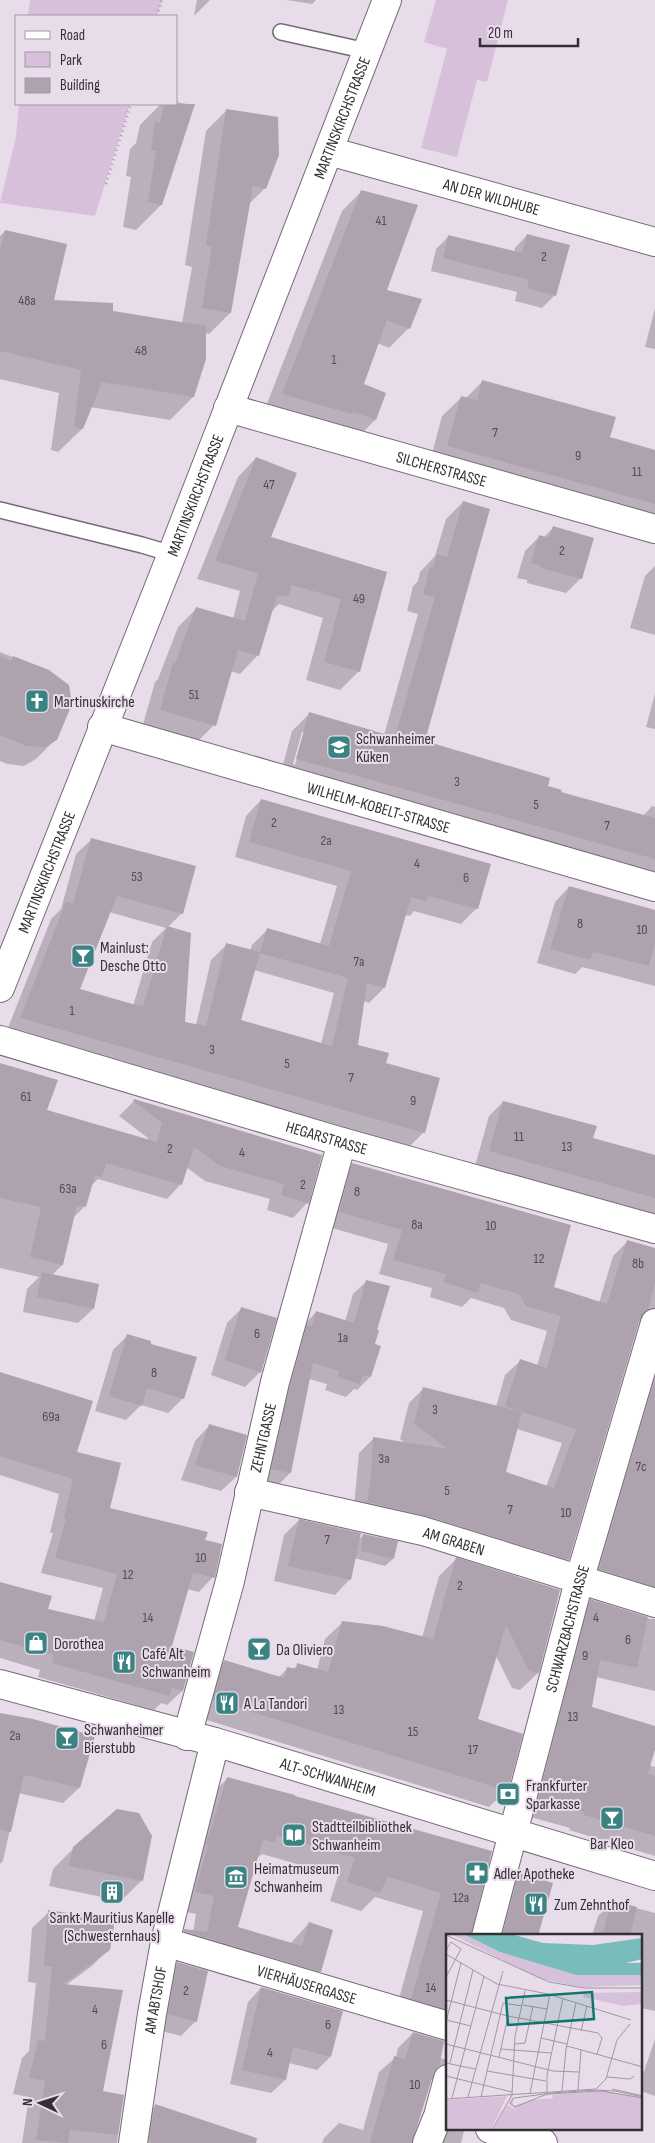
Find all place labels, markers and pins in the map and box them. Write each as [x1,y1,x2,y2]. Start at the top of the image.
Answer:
church icon: Martinuskirche [24,688,50,714]
place label: Martinuskirche [54,693,135,712]
place label: Schwanheimer Küken [356,730,436,767]
school or university icon: Schwanheimer Küken [326,734,352,760]
place label: Mainlust: Desche Otto [100,939,166,976]
bar icon: Mainlust: Desche Otto [70,943,96,969]
shop icon: Dorothea [23,1630,49,1656]
place label: Dorothea [54,1635,104,1654]
bar icon: Da Oliviero [246,1636,272,1662]
place label: Da Oliviero [276,1641,333,1660]
place label: Café Alt Schwanheim [142,1645,210,1682]
restaurant icon: Café Alt Schwanheim [111,1649,137,1675]
restaurant icon: A La Tandori [214,1690,240,1716]
place label: A La Tandori [243,1695,307,1714]
place label: Schwanheimer Bierstubb [84,1721,164,1758]
bar icon: Schwanheimer Bierstubb [54,1725,80,1751]
place label: Frankfurter Sparkasse [526,1777,588,1814]
bank icon: Frankfurter Sparkasse [495,1781,521,1807]
bar icon: Bar Kleo [599,1805,625,1831]
place label: Stadtteilbibliothek Schwanheim [312,1818,412,1855]
library icon: Stadtteilbibliothek Schwanheim [281,1822,307,1848]
place label: Bar Kleo [590,1835,634,1854]
place label: Heimatmuseum Schwanheim [254,1860,339,1897]
pharmacy icon: Adler Apotheke [464,1860,490,1886]
museum icon: Heimatmuseum Schwanheim [223,1864,249,1890]
place label: Adler Apotheke [493,1865,575,1884]
building icon: Sankt Mauritius Kapelle (Schwesternhaus) [99,1879,125,1905]
restaurant icon: Zum Zehnthof [523,1891,549,1917]
place label: Zum Zehnthof [554,1896,630,1915]
place label: Sankt Mauritius Kapelle (Schwesternhaus) [50,1909,174,1946]

